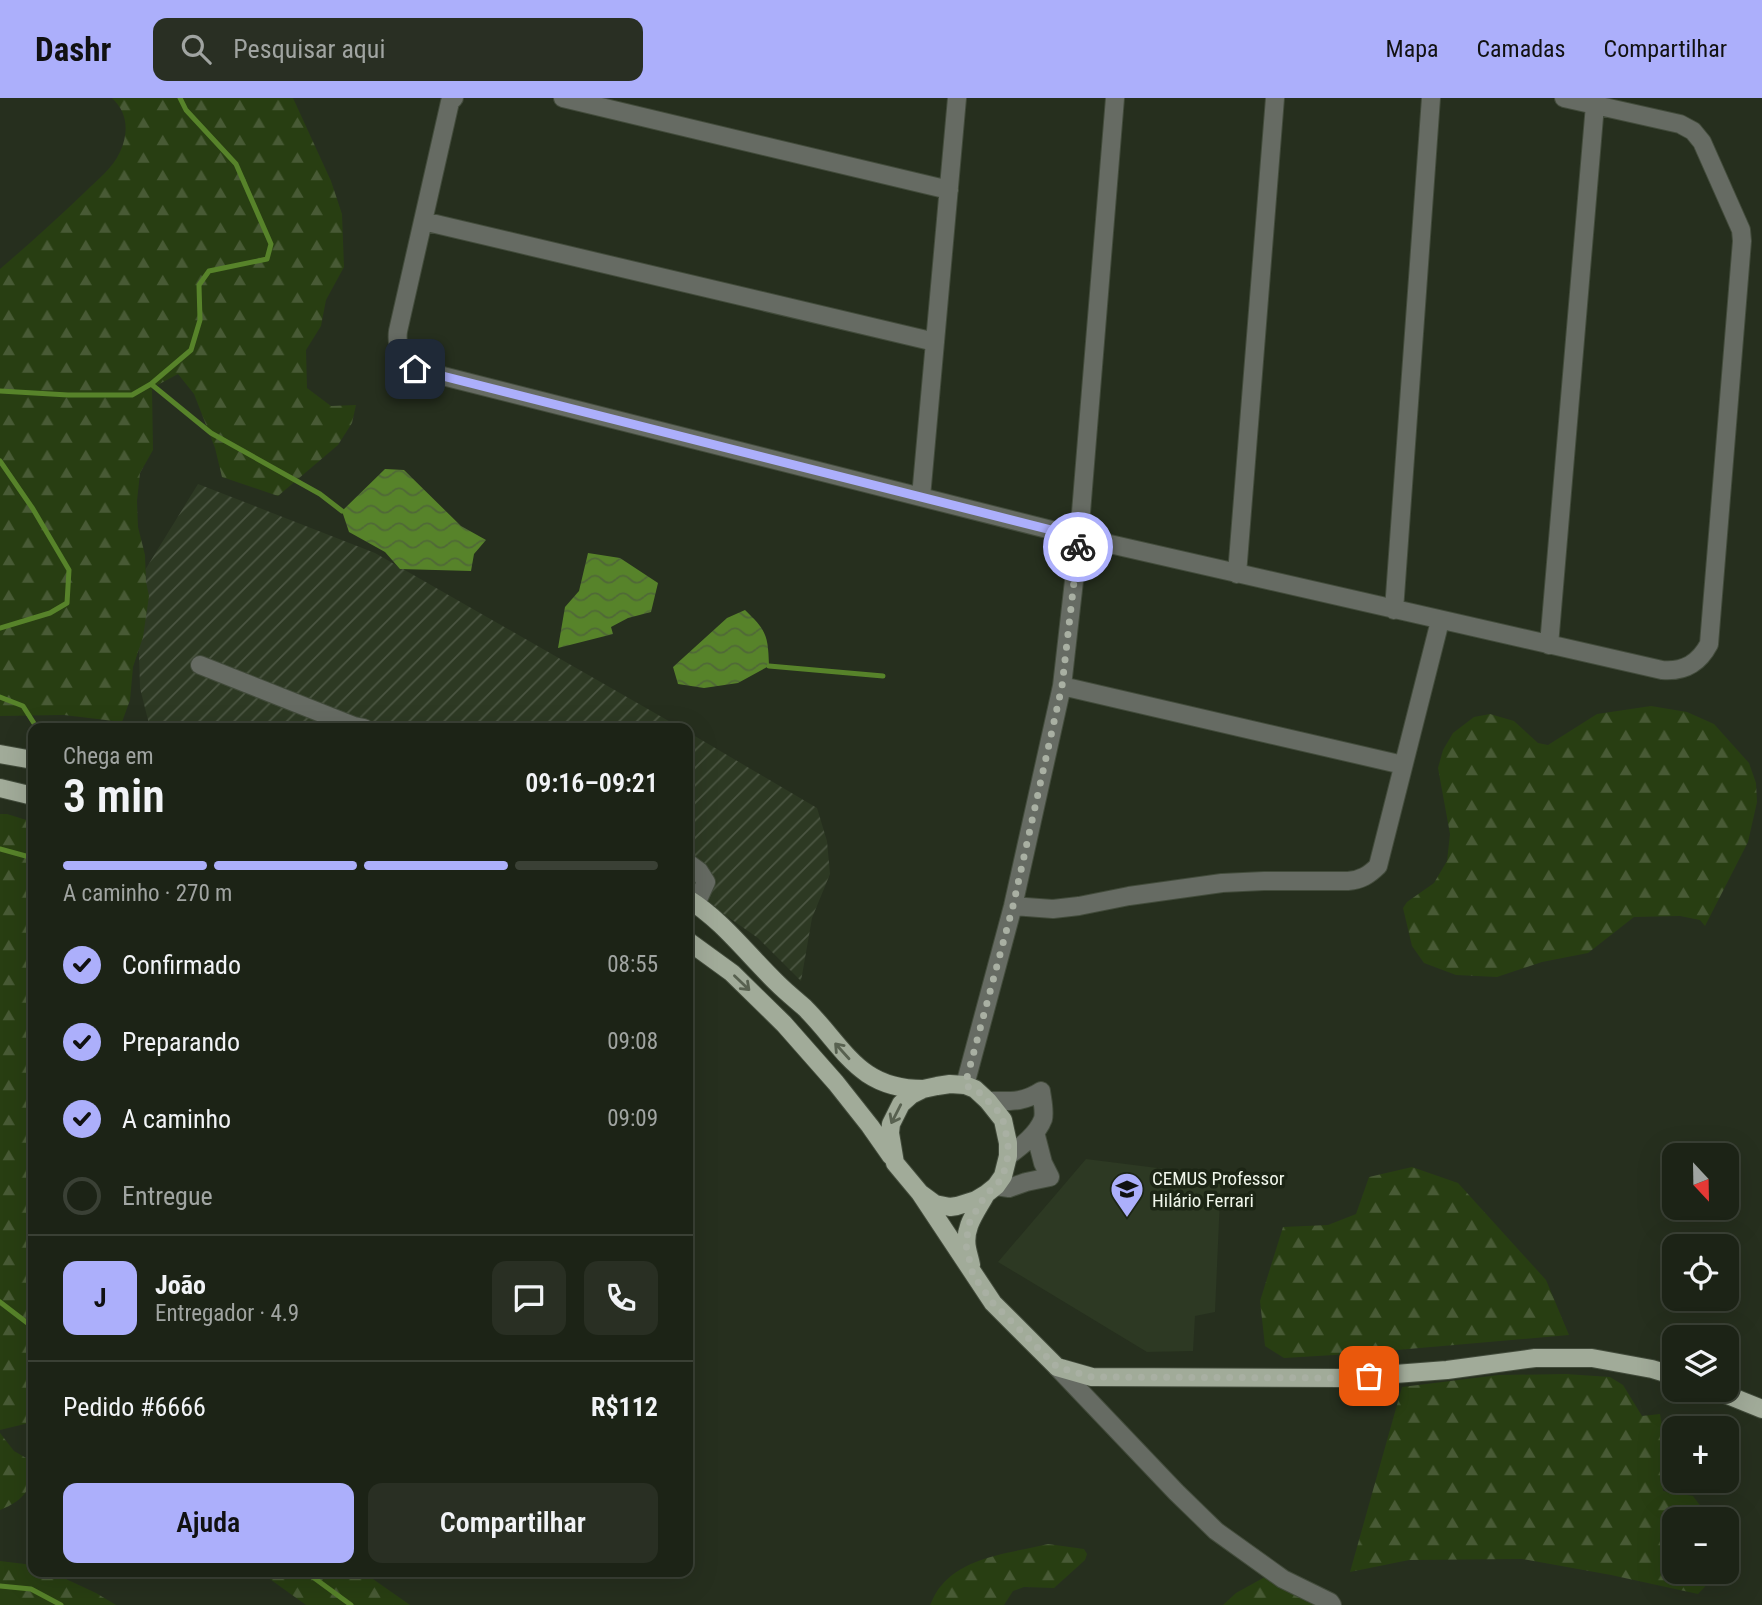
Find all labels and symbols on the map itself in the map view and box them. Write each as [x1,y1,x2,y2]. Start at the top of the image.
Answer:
pin [385,339,445,399]
courier [1043,512,1113,582]
one-way arrow [733,974,750,991]
one-way arrow [834,1043,851,1060]
one-way arrow [888,1103,902,1124]
north arrow [1662,1143,1740,1220]
place label: CEMUS Professor Hilário Ferrari [1152,1167,1285,1212]
school or university icon: CEMUS Professor Hilário Ferrari [1108,1170,1146,1219]
pin [1339,1346,1399,1406]

